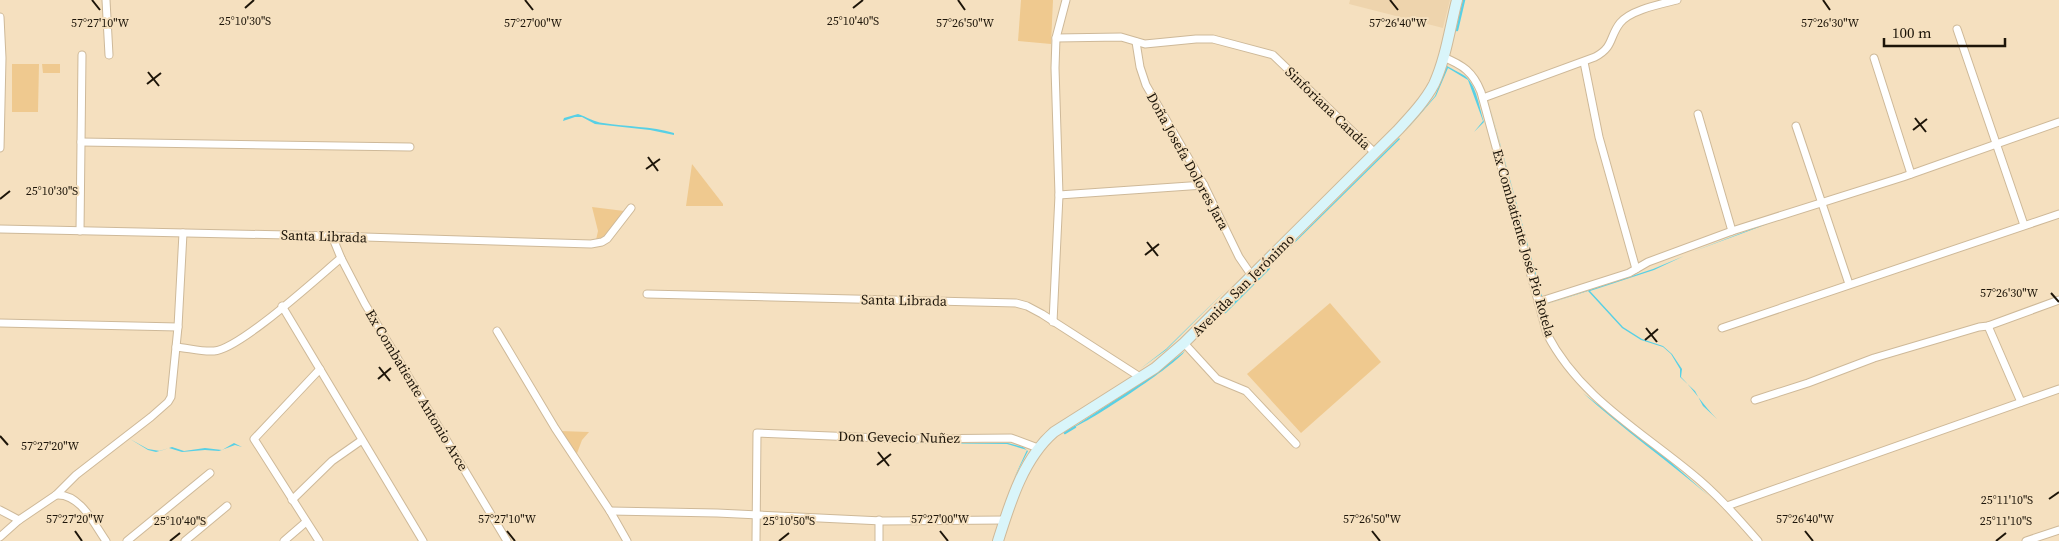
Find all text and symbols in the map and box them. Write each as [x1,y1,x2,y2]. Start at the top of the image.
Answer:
text: 25°10'30"S [219,13,271,29]
text: 25°10'40"S [827,13,879,29]
text: 57°27'10"W [71,15,129,31]
text: 57°27'00"W [504,15,562,31]
text: 57°26'50"W [936,15,994,31]
text: 57°26'40"W [1369,15,1427,31]
text: 57°26'30"W [1801,15,1859,31]
scale bar [1884,15,2005,47]
text: 100 m [1892,22,1932,43]
street label: Sinforiana Candía [1281,62,1376,155]
street label: Doña Josefa Dolores Jara [1142,89,1234,234]
street label: Ex Combatiente José Pio Rotela [1488,147,1561,340]
text: 25°10'30"S [26,183,78,199]
street label: Santa Librada [281,225,368,248]
street label: Avenida San Jerónimo [1187,229,1299,341]
text: 57°26'30"W [1980,285,2038,301]
street label: Santa Librada [861,289,948,311]
street label: Ex Combatiente Antonio Arce [361,305,473,475]
street label: Don Gevecio Nuñez [838,426,961,448]
text: 57°27'20"W [21,438,79,454]
text: 25°11'10"S [1981,492,2033,508]
text: 57°27'20"W [46,511,104,527]
text: 57°27'10"W [478,511,536,527]
text: 57°27'00"W [911,511,969,527]
text: 57°26'50"W [1343,511,1401,527]
text: 57°26'40"W [1776,511,1834,527]
text: 25°10'40"S [154,513,206,529]
text: 25°10'50"S [763,513,815,529]
text: 25°11'10"S [1980,513,2032,529]

